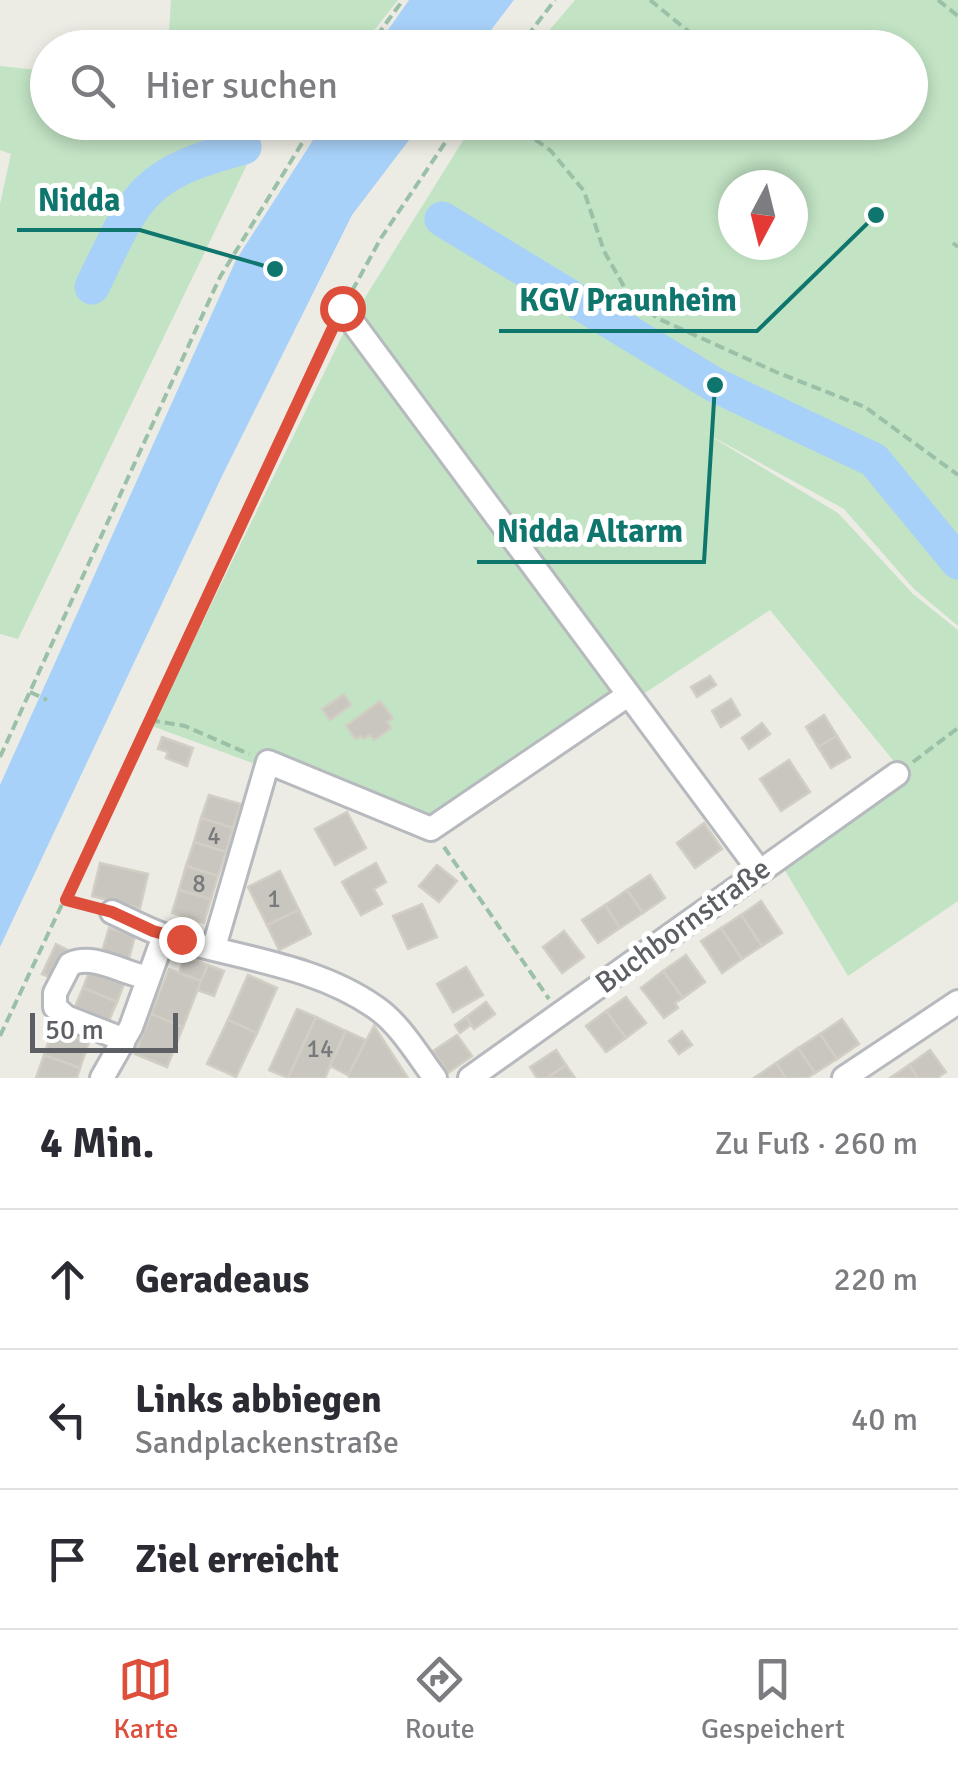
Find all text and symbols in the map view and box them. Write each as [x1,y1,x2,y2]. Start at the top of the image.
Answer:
search box [30,30,928,140]
icon: search [65,58,120,113]
text: Hier suchen [145,62,338,109]
callout: Nidda [17,168,140,230]
north arrow [718,170,808,260]
text: Nidda [38,181,120,220]
callout: KGV Praunheim [499,269,757,331]
text: KGV Praunheim [519,281,737,320]
route start [320,286,366,332]
callout: Nidda Altarm [477,500,704,562]
text: Nidda Altarm [497,512,683,551]
house number: 4 [207,820,221,851]
street label: Buchbornstraße [588,850,778,1002]
house number: 8 [192,868,206,899]
house number: 1 [267,883,281,914]
route end [159,917,205,963]
scale bar [30,1008,178,1052]
text: 50 m [45,1013,104,1047]
house number: 14 [306,1033,334,1064]
text: 4 Min. [40,1118,154,1169]
text: Zu Fuß · 260 m [715,1124,918,1163]
icon: ahead [40,1252,95,1307]
text: Geradeaus [135,1256,309,1303]
text: 220 m [834,1260,918,1299]
text: Links abbiegen [135,1376,382,1423]
icon: left [40,1392,95,1447]
text: 40 m [851,1400,918,1439]
text: Sandplackenstraße [135,1423,399,1462]
icon: arrive [40,1532,95,1587]
text: Ziel erreicht [135,1536,339,1583]
tab: Karte [113,1652,178,1746]
tab: Route [405,1652,475,1746]
tab: Gespeichert [701,1652,845,1746]

